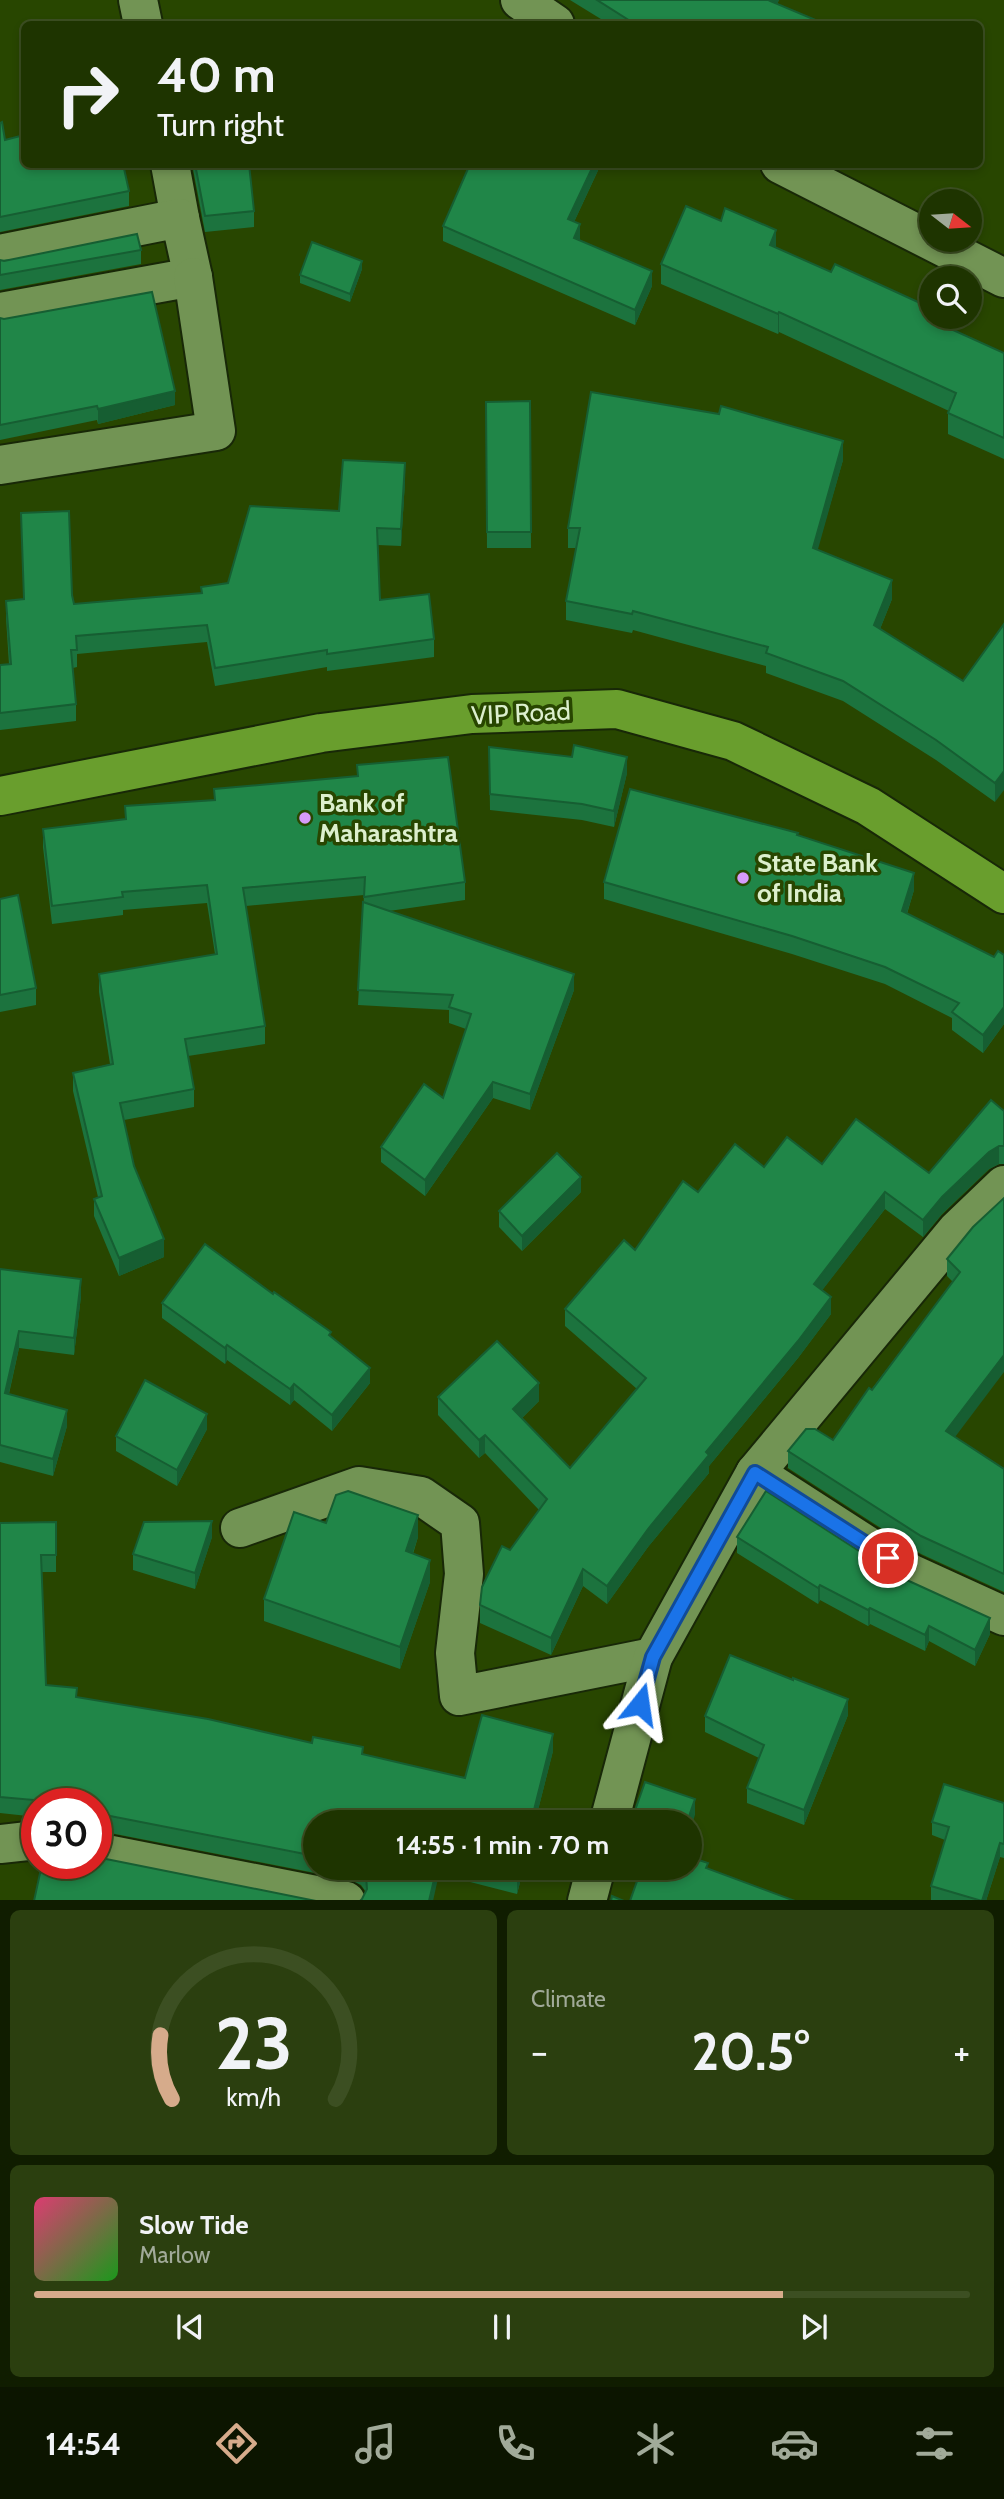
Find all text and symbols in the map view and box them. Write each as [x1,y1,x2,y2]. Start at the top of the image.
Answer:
text: 40 m [157,45,276,104]
icon: right [42,49,133,140]
text: Turn right [157,105,284,144]
north arrow [919,189,982,252]
map controls [919,189,982,329]
button: search [919,266,982,329]
street label: VIP Road [470,694,572,732]
place label: Bank of Maharashtra [319,787,458,849]
marker: Bank of Maharashtra [297,810,313,826]
place label: State Bank of India [757,847,878,909]
marker: State Bank of India [735,870,751,886]
pin [858,1528,918,1588]
icon: arrive [869,1539,907,1577]
position arrow [603,1667,677,1741]
speed limit sign: 30 [21,1788,112,1879]
text: 14:55 · 1 min · 70 m [396,1829,609,1861]
text: Climate [531,1985,606,2013]
text: 23 [215,1999,292,2087]
text: 20.5° [691,2020,810,2083]
text: − [531,2028,548,2075]
text: + [953,2028,970,2075]
text: km/h [226,2081,281,2111]
text: Slow Tide [139,2209,249,2241]
text: Marlow [139,2241,210,2269]
icon: previous [171,2308,209,2346]
icon: pause [483,2308,521,2346]
icon: next [795,2308,833,2346]
icon: directions [212,2419,261,2468]
icon: music [351,2419,400,2468]
icon: phone [491,2419,540,2468]
icon: climate [631,2419,680,2468]
icon: car [770,2419,819,2468]
icon: filters [910,2419,959,2468]
text: 14:54 [45,2424,121,2463]

